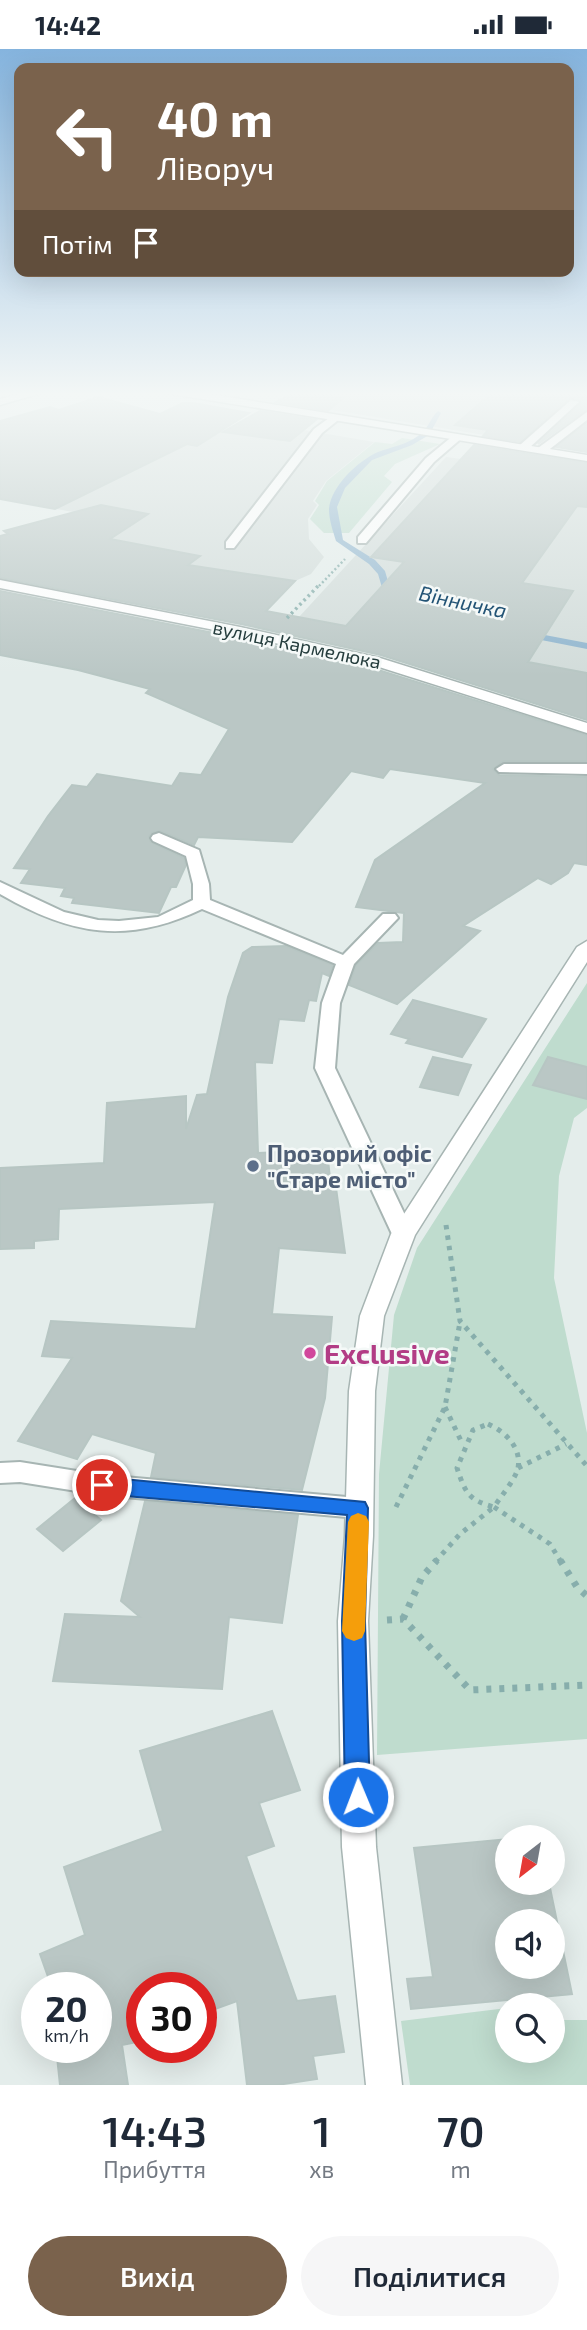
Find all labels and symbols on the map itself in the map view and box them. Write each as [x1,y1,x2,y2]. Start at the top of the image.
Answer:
water label: Вінничка [417,580,509,622]
street label: вулиця Кармелюка [211,615,383,674]
place label: Прозорий офіс "Старе місто" [267,1139,432,1193]
marker: Прозорий офіс "Старе місто" [245,1158,261,1174]
place label: Exclusive [324,1336,450,1370]
marker: Exclusive [302,1345,318,1361]
pin [72,1455,132,1515]
position arrow [321,1760,395,1834]
north arrow [495,1825,565,1895]
speed limit sign: 30 [126,1972,217,2063]

